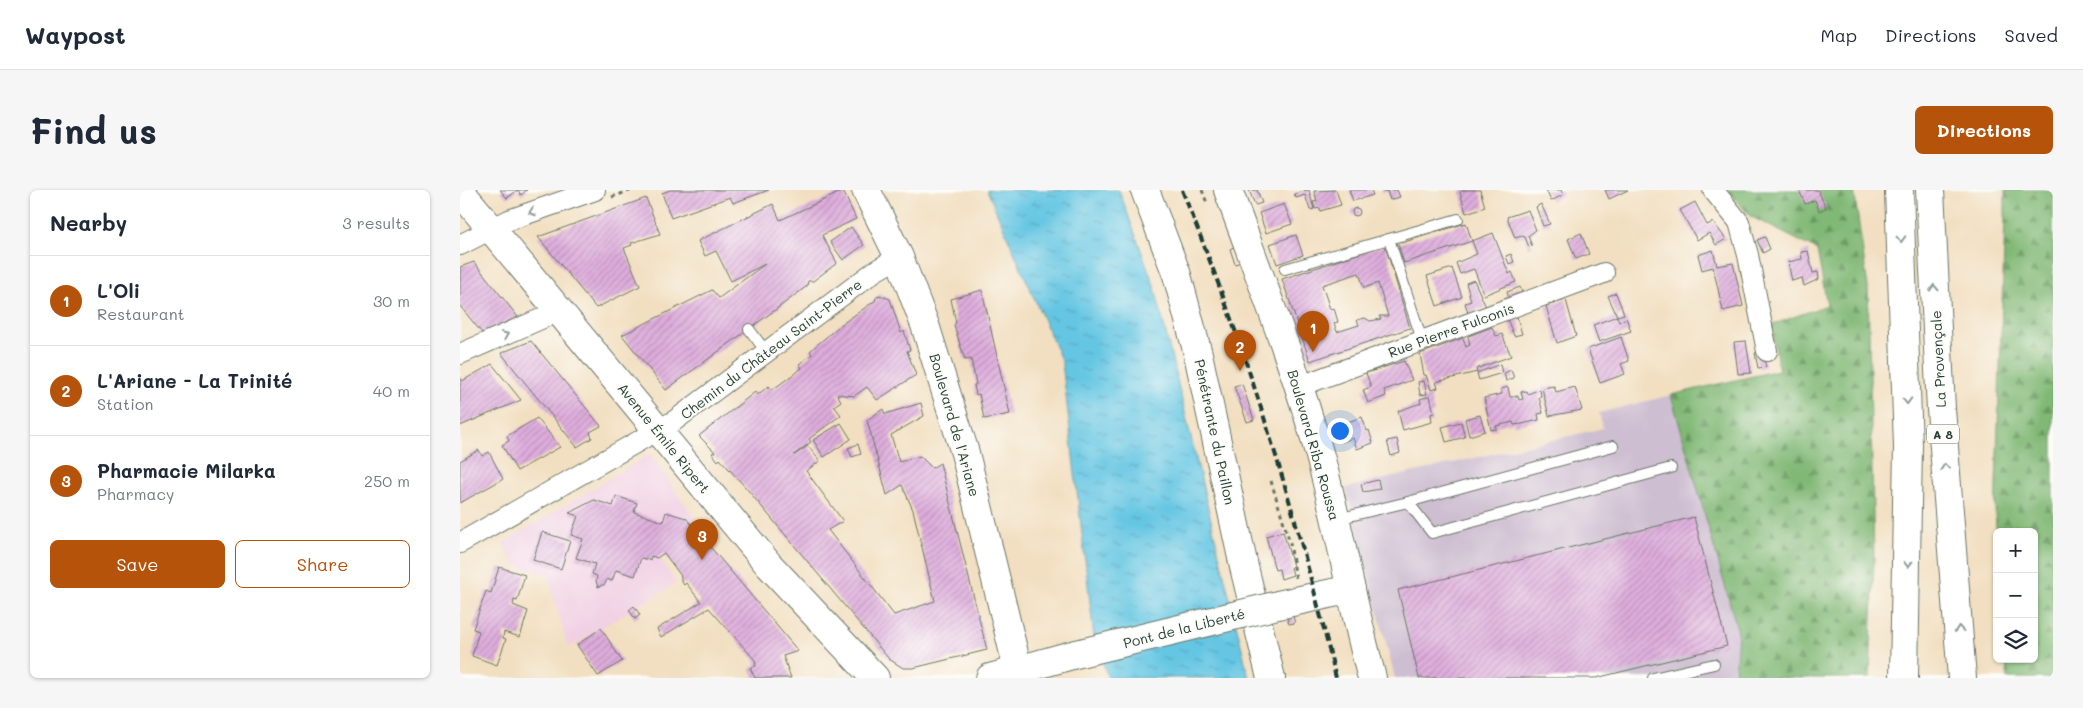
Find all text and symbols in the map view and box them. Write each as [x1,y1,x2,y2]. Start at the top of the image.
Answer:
text: Waypost [25,19,126,50]
text: Map [1820,23,1857,47]
text: Directions [1885,23,1977,47]
text: Saved [2005,23,2058,47]
button: Directions [1915,106,2053,154]
text: Find us [30,107,157,153]
one-way arrow [529,206,537,216]
text: Nearby [50,209,127,236]
text: 3 results [342,212,410,233]
one-way arrow [1895,235,1906,243]
street label: Chemin du Château Saint-Pierre [676,274,866,424]
text: L'Oli [97,278,140,303]
one-way arrow [1928,284,1939,292]
text: 1 [62,290,70,311]
text: 30 m [373,290,410,311]
street label: Rue Pierre Fulconis [1385,298,1517,362]
text: Restaurant [97,303,185,324]
street label: La Provençale [1926,310,1950,408]
pin: 1 [1297,311,1329,352]
pin: 2 [1224,330,1256,371]
one-way arrow [500,331,509,342]
street label: Boulevard de l'Ariane [925,351,985,499]
street label: Pénétrante du Paillon [1190,358,1240,506]
street label: Boulevard Riba Roussa [1283,367,1345,523]
text: L'Ariane - La Trinité [97,368,292,393]
street label: Avenue Émile Ripert [614,379,714,497]
text: 2 [62,380,70,401]
text: 40 m [373,380,410,401]
text: Station [97,393,153,414]
one-way arrow [1901,397,1912,405]
your location [1327,418,1353,444]
road number: A 8 [1927,424,1959,443]
text: Pharmacie Milarka [97,458,276,483]
one-way arrow [1940,463,1951,471]
text: 3 [61,470,71,491]
text: 250 m [364,470,410,491]
text: Pharmacy [97,483,174,504]
pin: 3 [686,519,718,560]
map controls [1993,528,2038,663]
button: + [1993,528,2038,573]
button: Save [50,540,225,588]
button: Share [235,540,410,588]
one-way arrow [1903,560,1913,568]
button: − [1993,573,2038,618]
street label: Pont de la Liberté [1121,604,1247,652]
button: layers [1993,618,2038,663]
one-way arrow [1953,625,1964,633]

